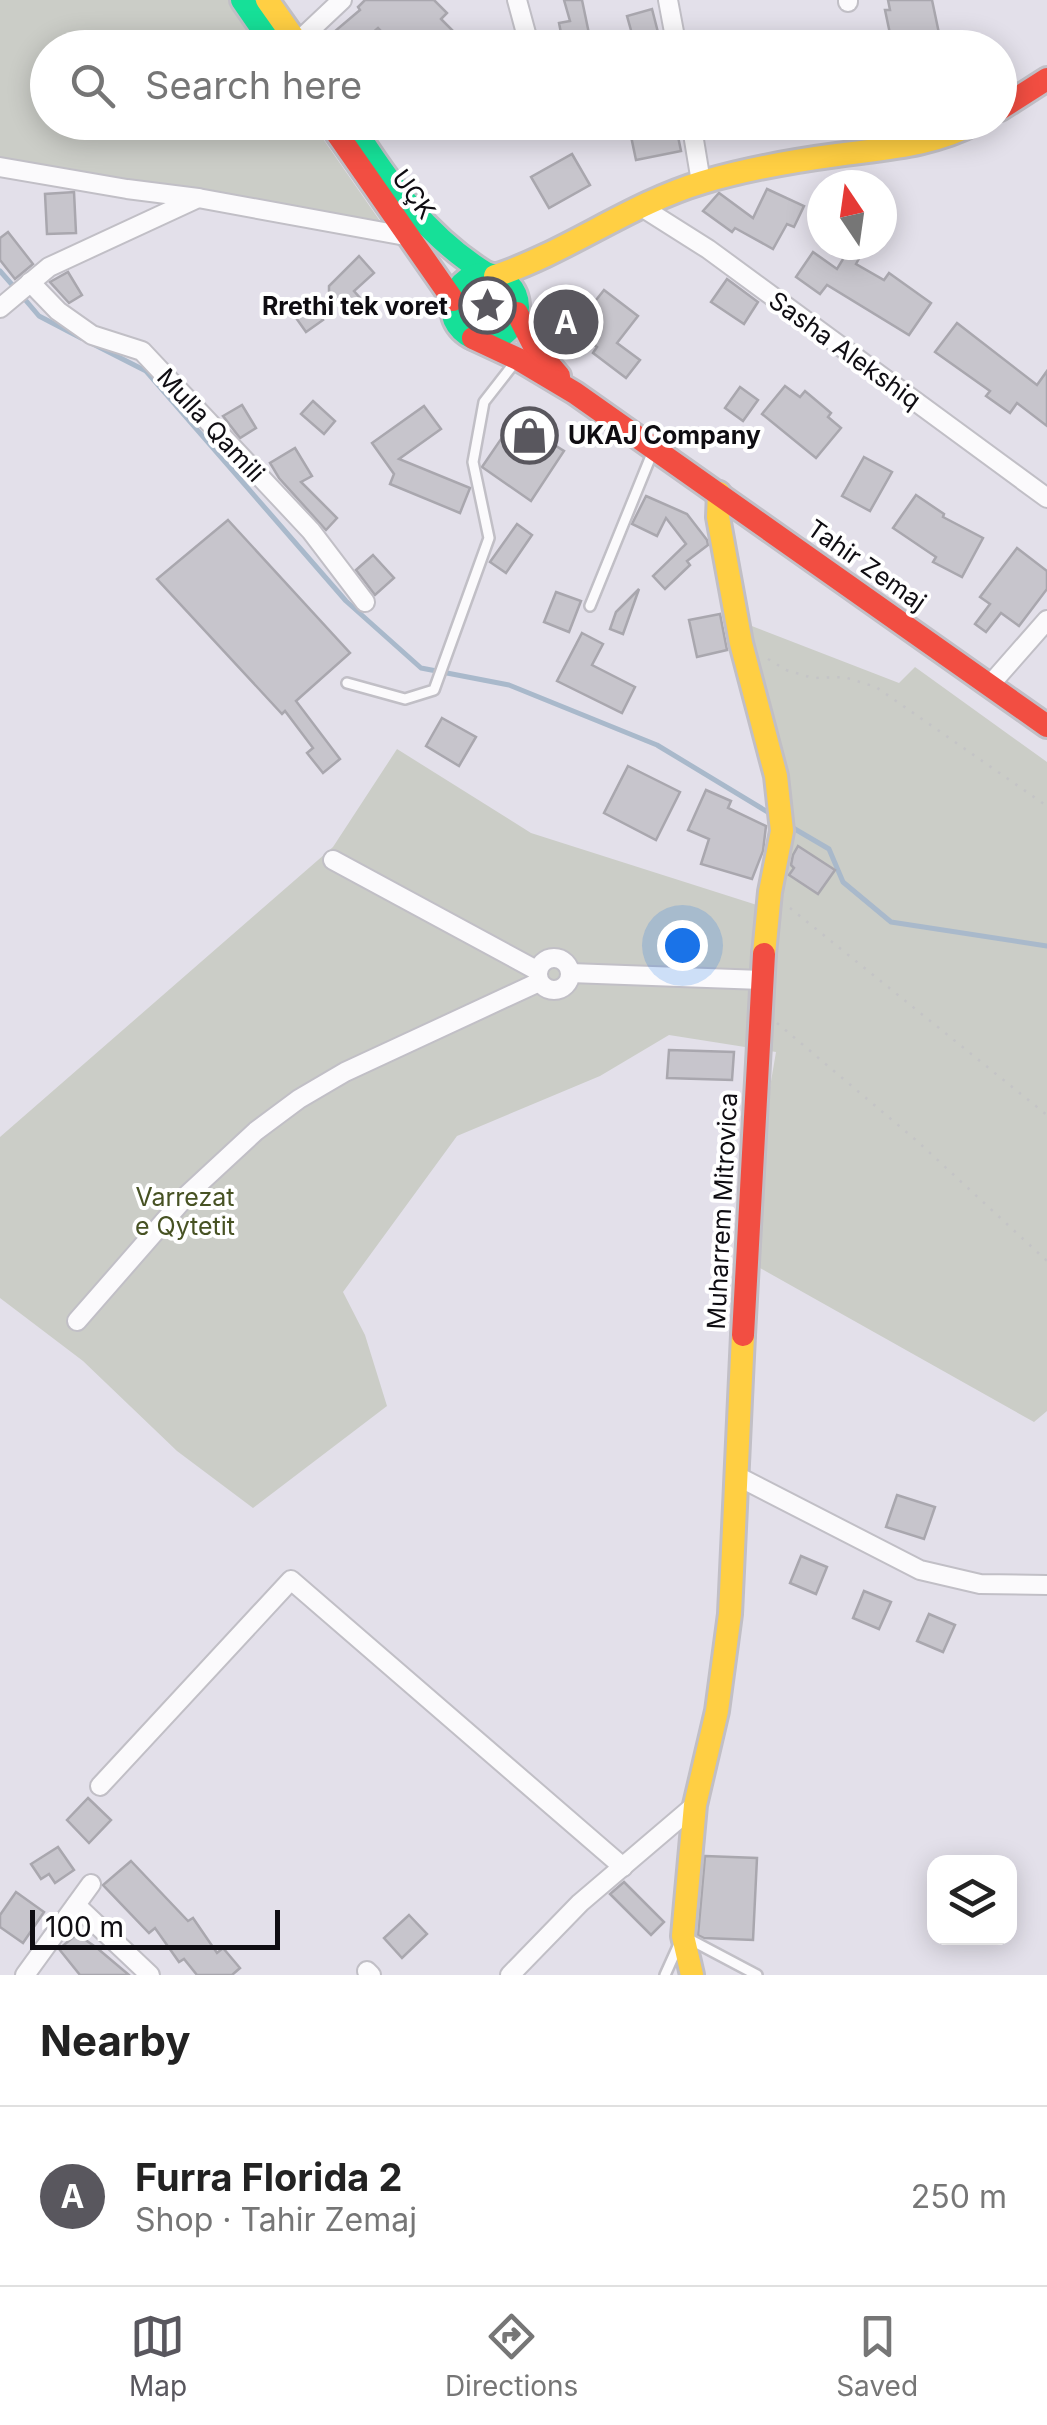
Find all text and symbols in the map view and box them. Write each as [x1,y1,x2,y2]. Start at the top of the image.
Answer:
search box [30,30,1017,140]
icon: search [65,58,120,113]
text: Search here [145,62,362,108]
street label: UÇK [386,163,442,225]
north arrow [807,170,897,260]
place icon: Rrethi tek voret [457,276,517,336]
pin: A [534,284,598,360]
street label: Sasha Alekshiq [763,285,927,415]
place label: Rrethi tek voret [262,291,448,321]
street label: Mulla Qamili [151,362,271,488]
shop icon: UKAJ Company [499,405,559,465]
place label: UKAJ Company [568,420,761,450]
street label: Tahir Zemaj [802,513,932,617]
your location [657,920,708,971]
street label: Muharrem Mitrovica [701,1092,743,1330]
park label: Varrezat e Qytetit [135,1182,235,1241]
map controls [927,1855,1017,1945]
button: layers [927,1855,1017,1945]
scale bar [30,1905,280,1950]
text: 100 m [45,1910,124,1944]
text: Nearby [40,2015,191,2066]
text: Furra Florida 2 [135,2154,402,2200]
text: A [61,2177,84,2216]
text: 250 m [911,2177,1007,2216]
text: Shop · Tahir Zemaj [135,2200,417,2239]
tab: Map [129,2309,187,2403]
tab: Directions [445,2309,578,2403]
tab: Saved [836,2309,918,2403]

